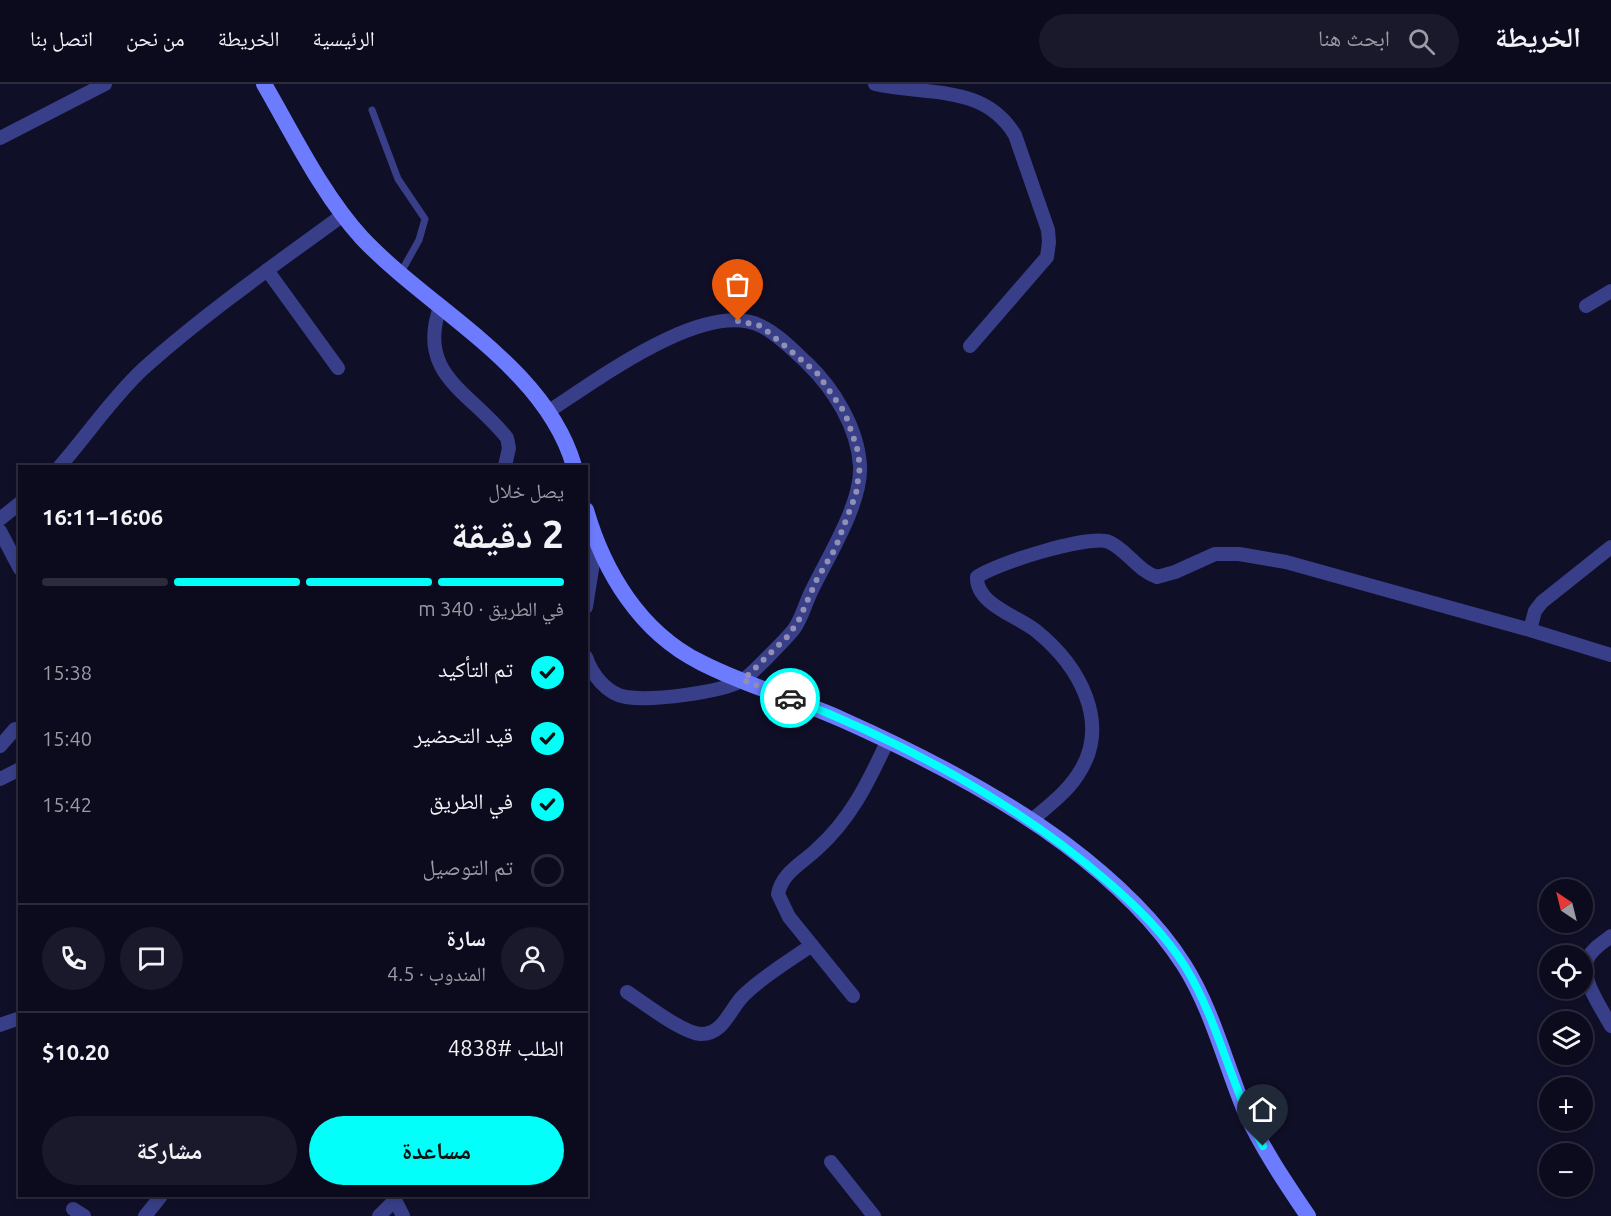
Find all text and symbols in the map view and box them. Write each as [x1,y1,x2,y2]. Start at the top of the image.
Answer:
search box [1039,14,1459,68]
text: الخريطة [1495,21,1581,52]
text: ابحث هنا [1318,25,1390,50]
icon: search [1405,25,1438,58]
text: اتصل بنا [30,26,93,50]
text: من نحن [126,26,185,50]
text: الخريطة [218,26,280,50]
text: الرئيسية [313,26,375,50]
pin [712,259,763,321]
icon: bag [721,268,754,301]
text: يصل خلال [488,479,564,502]
text: 16:06–16:11 [42,504,163,529]
text: 2 دقيقة [451,512,564,555]
text: في الطريق · 340 m [418,597,564,620]
text: تم التأكيد [438,656,513,681]
icon: check [531,656,564,689]
text: 15:38 [42,661,92,684]
courier [760,668,820,728]
icon: car [774,682,807,715]
text: قيد التحضير [414,722,513,747]
icon: check [531,722,564,755]
text: 15:40 [42,727,92,750]
text: في الطريق [429,788,513,813]
icon: check [531,788,564,821]
text: 15:42 [42,793,92,816]
text: تم التوصيل [422,854,513,879]
north arrow [1539,879,1593,933]
map controls [1539,879,1593,1197]
text: سارة [447,925,486,950]
button: phone [42,927,105,990]
button: chat [120,927,183,990]
button: person [501,927,564,990]
button: locate [1539,945,1593,999]
text: المندوب · 4.5 [387,962,486,985]
button: layers [1539,1011,1593,1065]
text: الطلب #4838 [448,1035,564,1060]
text: $10.20 [42,1039,109,1064]
button: + [1539,1077,1593,1131]
pin [1237,1084,1288,1146]
icon: home [1246,1093,1279,1126]
button: مشاركة [42,1116,297,1185]
button: مساعدة [309,1116,564,1185]
button: − [1539,1143,1593,1197]

